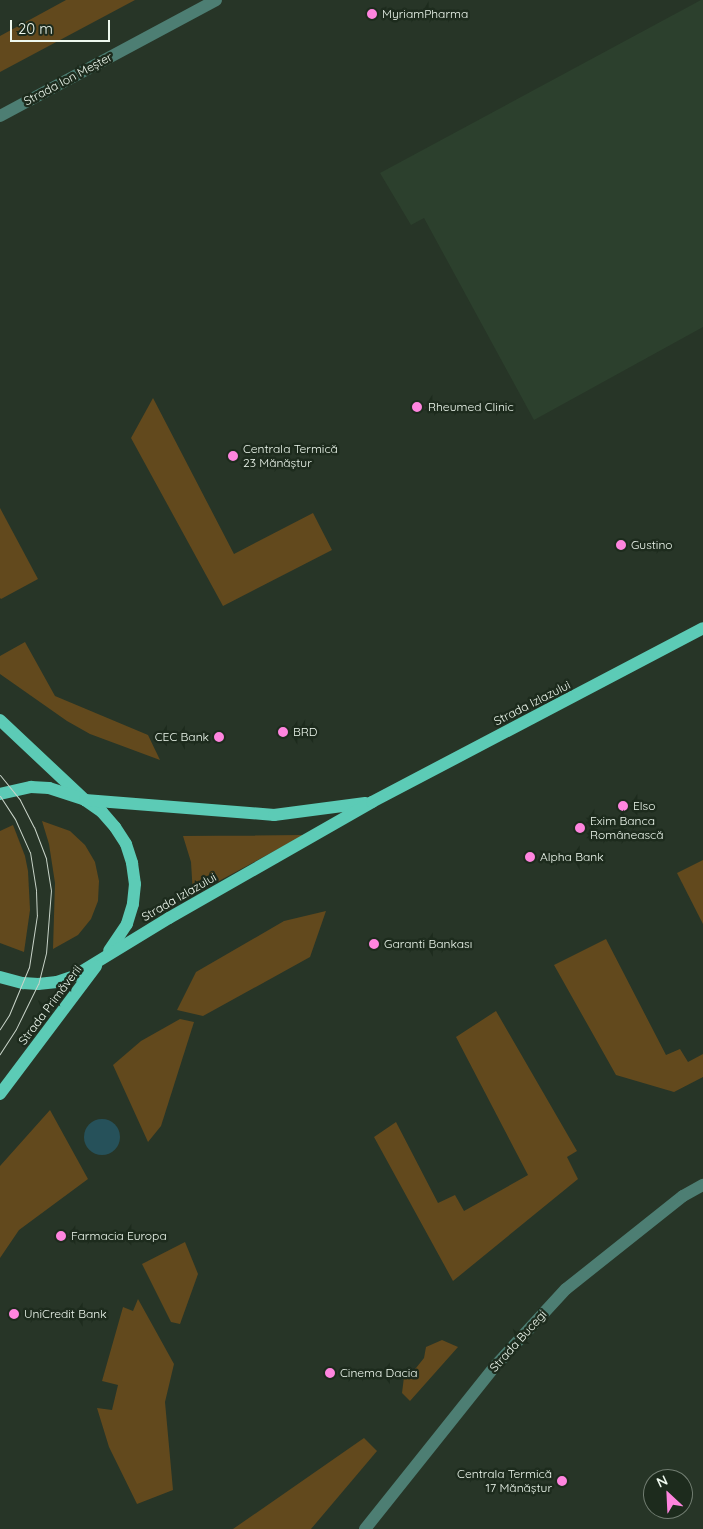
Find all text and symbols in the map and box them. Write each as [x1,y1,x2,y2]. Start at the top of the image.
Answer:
place label: MyriamPharma [382,7,468,21]
marker: MyriamPharma [366,8,378,20]
scale bar [12,10,112,42]
text: 20 m [18,19,53,38]
street label: Strada Ion Meșter [21,50,115,108]
marker: Rheumed Clinic [410,400,424,414]
place label: Rheumed Clinic [428,400,514,414]
place label: Centrala Termică 23 Mănăștur [243,442,338,470]
marker: Centrala Termică 23 Mănăștur [227,450,239,462]
place label: Gustino [631,538,673,552]
marker: Gustino [615,539,627,551]
street label: Strada Izlazului [491,678,573,728]
place label: BRD [293,725,317,739]
marker: BRD [277,726,289,738]
place label: CEC Bank [155,730,209,744]
marker: CEC Bank [213,731,225,743]
place label: Elso [633,799,655,813]
marker: Elso [617,800,629,812]
place label: Exim Banca Românească [590,814,664,842]
marker: Exim Banca Românească [574,822,586,834]
place label: Alpha Bank [540,850,604,864]
marker: Alpha Bank [524,851,536,863]
street label: Strada Izlazului [139,870,219,924]
place label: Garanti Bankası [384,937,472,951]
marker: Garanti Bankası [368,938,380,950]
street label: Strada Primăverii [15,962,85,1048]
place label: Farmacia Europa [71,1229,167,1243]
marker: Farmacia Europa [55,1230,67,1242]
place label: UniCredit Bank [24,1307,107,1321]
street label: Strada Bucegi [487,1307,549,1375]
marker: UniCredit Bank [8,1308,20,1320]
place label: Cinema Dacia [340,1366,418,1380]
marker: Cinema Dacia [324,1367,336,1379]
place label: Centrala Termică 17 Mănăștur [457,1467,552,1495]
north arrow [643,1469,693,1519]
text: N [654,1471,671,1492]
marker: Centrala Termică 17 Mănăștur [556,1475,568,1487]

